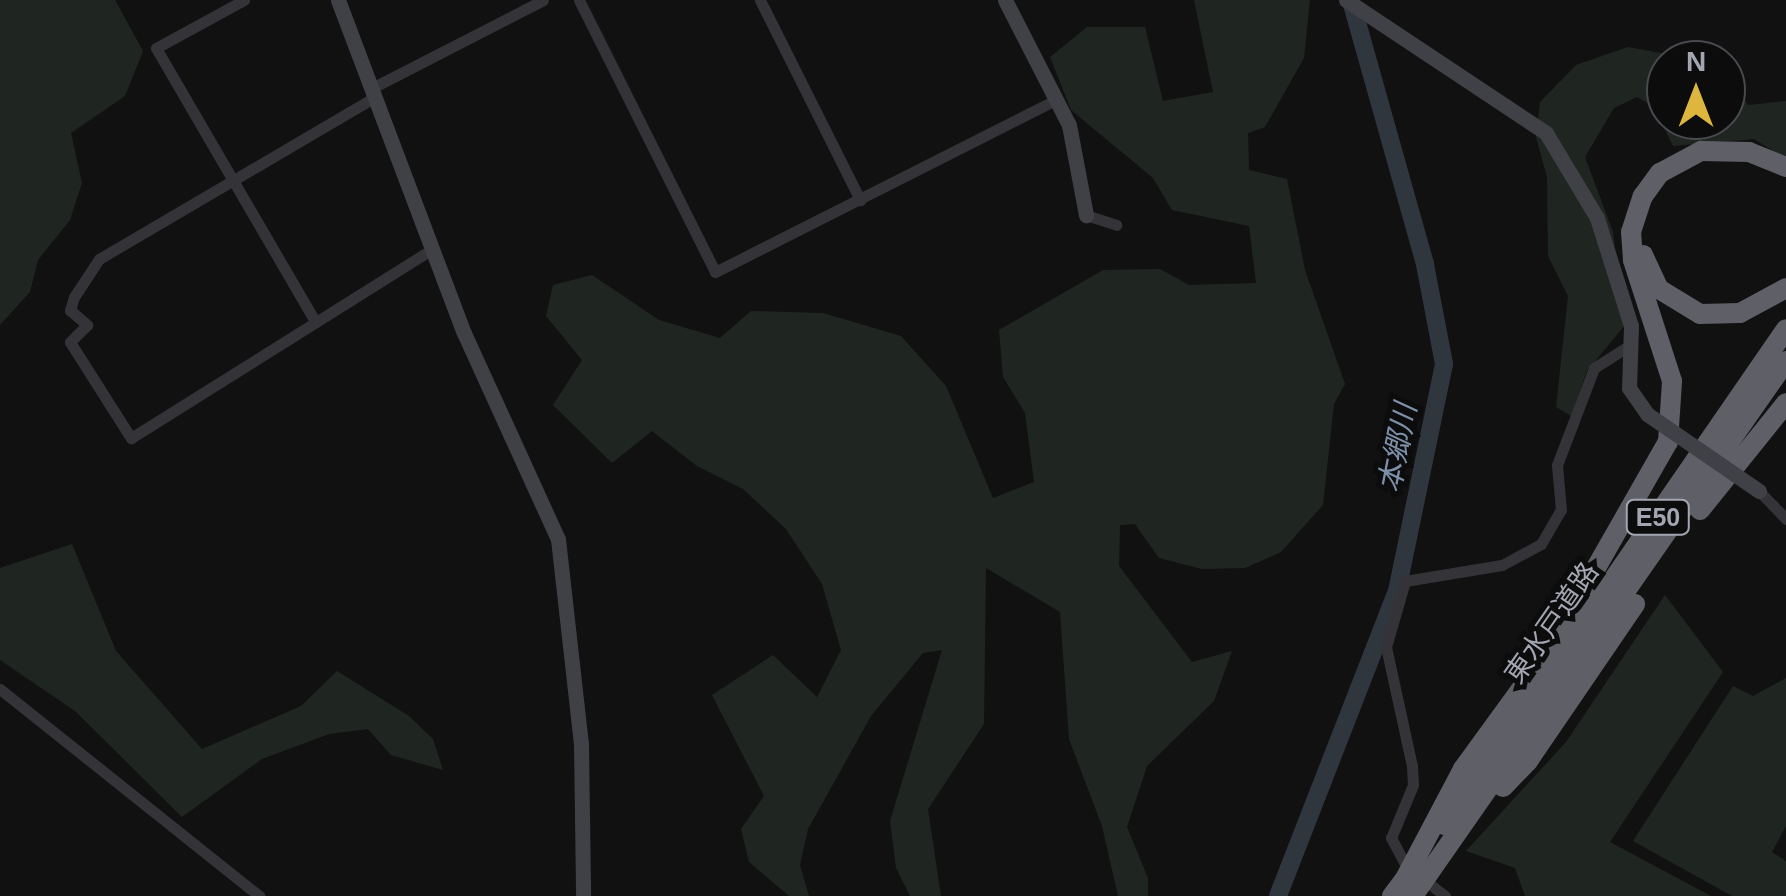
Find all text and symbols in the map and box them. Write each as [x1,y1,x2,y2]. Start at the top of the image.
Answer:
north arrow [1646,40,1746,140]
text: N [1686,46,1706,77]
water label: 本郷川 [1372,400,1424,496]
road number: E50 [1626,497,1690,537]
street label: 東水戸道路 [1498,556,1606,690]

